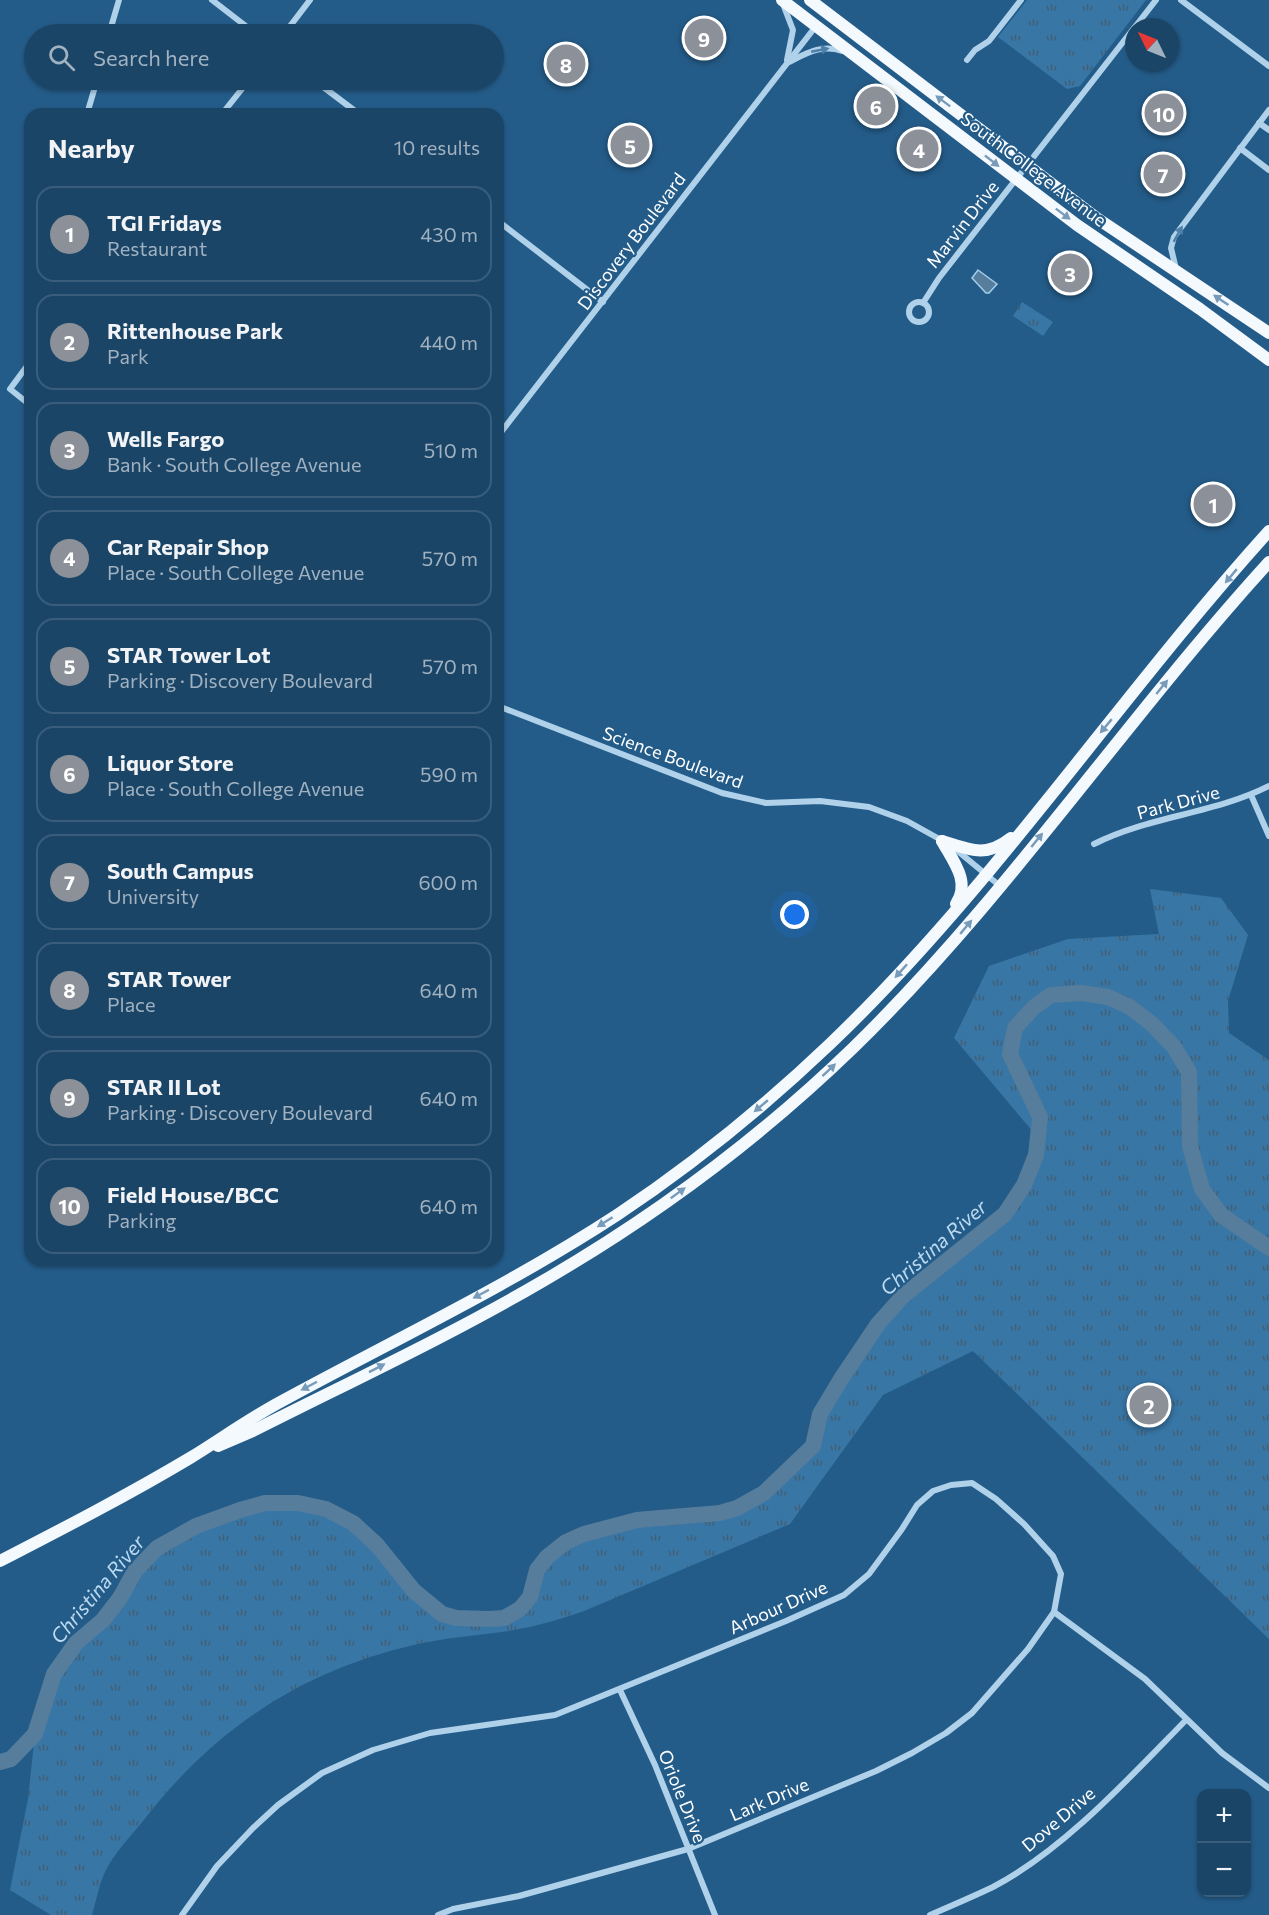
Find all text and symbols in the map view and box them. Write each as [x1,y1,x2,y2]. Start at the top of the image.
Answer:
pin: 9 [684,15,724,60]
north arrow [1125,18,1179,72]
search box [24,24,504,90]
icon: search [45,41,78,74]
pin: 8 [546,42,586,86]
text: Search here [93,44,209,71]
one-way arrow [811,45,830,54]
pin: 6 [856,84,896,128]
pin: 10 [1144,90,1184,136]
one-way arrow [935,96,950,108]
street label: South College Avenue [957,107,1111,231]
pin: 5 [610,122,650,168]
pin: 4 [900,126,938,172]
text: Nearby [48,132,135,163]
text: 10 results [394,135,480,159]
pin: 7 [1144,152,1182,196]
one-way arrow [985,154,1000,166]
street label: Discovery Boulevard [572,168,690,314]
street label: Marvin Drive [921,176,1003,272]
one-way arrow [1055,208,1070,220]
text: TGI Fridays [107,209,222,236]
text: 1 [65,222,74,246]
text: 430 m [420,222,478,246]
one-way arrow [1173,225,1183,242]
text: Restaurant [107,236,207,260]
pin: 3 [1050,250,1090,296]
one-way arrow [1212,295,1229,306]
text: Rittenhouse Park [107,317,283,344]
text: 2 [64,330,75,354]
text: 440 m [420,330,478,354]
text: Park [107,344,149,368]
text: Wells Fargo [107,425,224,452]
text: 3 [64,438,75,462]
text: 510 m [424,438,478,462]
text: Bank · South College Avenue [107,452,361,476]
pin: 1 [1194,482,1232,526]
text: Car Repair Shop [107,533,269,560]
text: 4 [63,546,76,570]
text: 570 m [422,546,478,570]
text: Place · South College Avenue [107,560,364,584]
one-way arrow [1224,568,1237,584]
text: STAR Tower Lot [107,641,270,668]
text: 5 [64,654,75,678]
text: 570 m [422,654,478,678]
text: Parking · Discovery Boulevard [107,668,373,692]
one-way arrow [1155,680,1168,695]
one-way arrow [1100,718,1113,734]
street label: Science Boulevard [600,721,746,793]
text: Liquor Store [107,749,234,776]
text: 6 [63,762,76,786]
text: 590 m [420,762,478,786]
text: Place · South College Avenue [107,776,364,800]
street label: Park Drive [1134,780,1222,824]
one-way arrow [1030,833,1043,848]
text: South Campus [107,857,254,884]
text: 7 [64,870,75,894]
text: 600 m [418,870,478,894]
text: University [107,884,199,908]
your location [780,900,809,929]
one-way arrow [959,919,972,935]
one-way arrow [895,963,908,978]
text: STAR Tower [107,965,231,992]
text: 8 [63,978,76,1002]
text: 640 m [420,978,478,1002]
text: Place [107,992,156,1016]
one-way arrow [822,1063,837,1077]
text: STAR II Lot [107,1073,221,1100]
text: 9 [63,1086,76,1110]
text: 640 m [420,1086,478,1110]
one-way arrow [753,1099,769,1112]
text: Parking · Discovery Boulevard [107,1100,373,1124]
text: Field House/BCC [107,1181,279,1208]
one-way arrow [670,1187,686,1199]
water label: Christina River [875,1193,992,1300]
text: 10 [58,1194,81,1218]
text: 640 m [420,1194,478,1218]
text: Parking [107,1208,176,1232]
one-way arrow [597,1217,613,1228]
one-way arrow [472,1289,489,1299]
one-way arrow [369,1363,386,1373]
one-way arrow [300,1381,317,1391]
pin: 2 [1130,1382,1168,1428]
water label: Christina River [45,1529,150,1648]
street label: Arbour Drive [725,1576,831,1638]
street label: Oriole Drive [654,1746,712,1846]
street label: Lark Drive [726,1773,812,1825]
street label: Dove Drive [1017,1782,1099,1856]
map controls [1197,1789,1251,1897]
button: + [1197,1789,1251,1843]
button: − [1197,1843,1251,1897]

